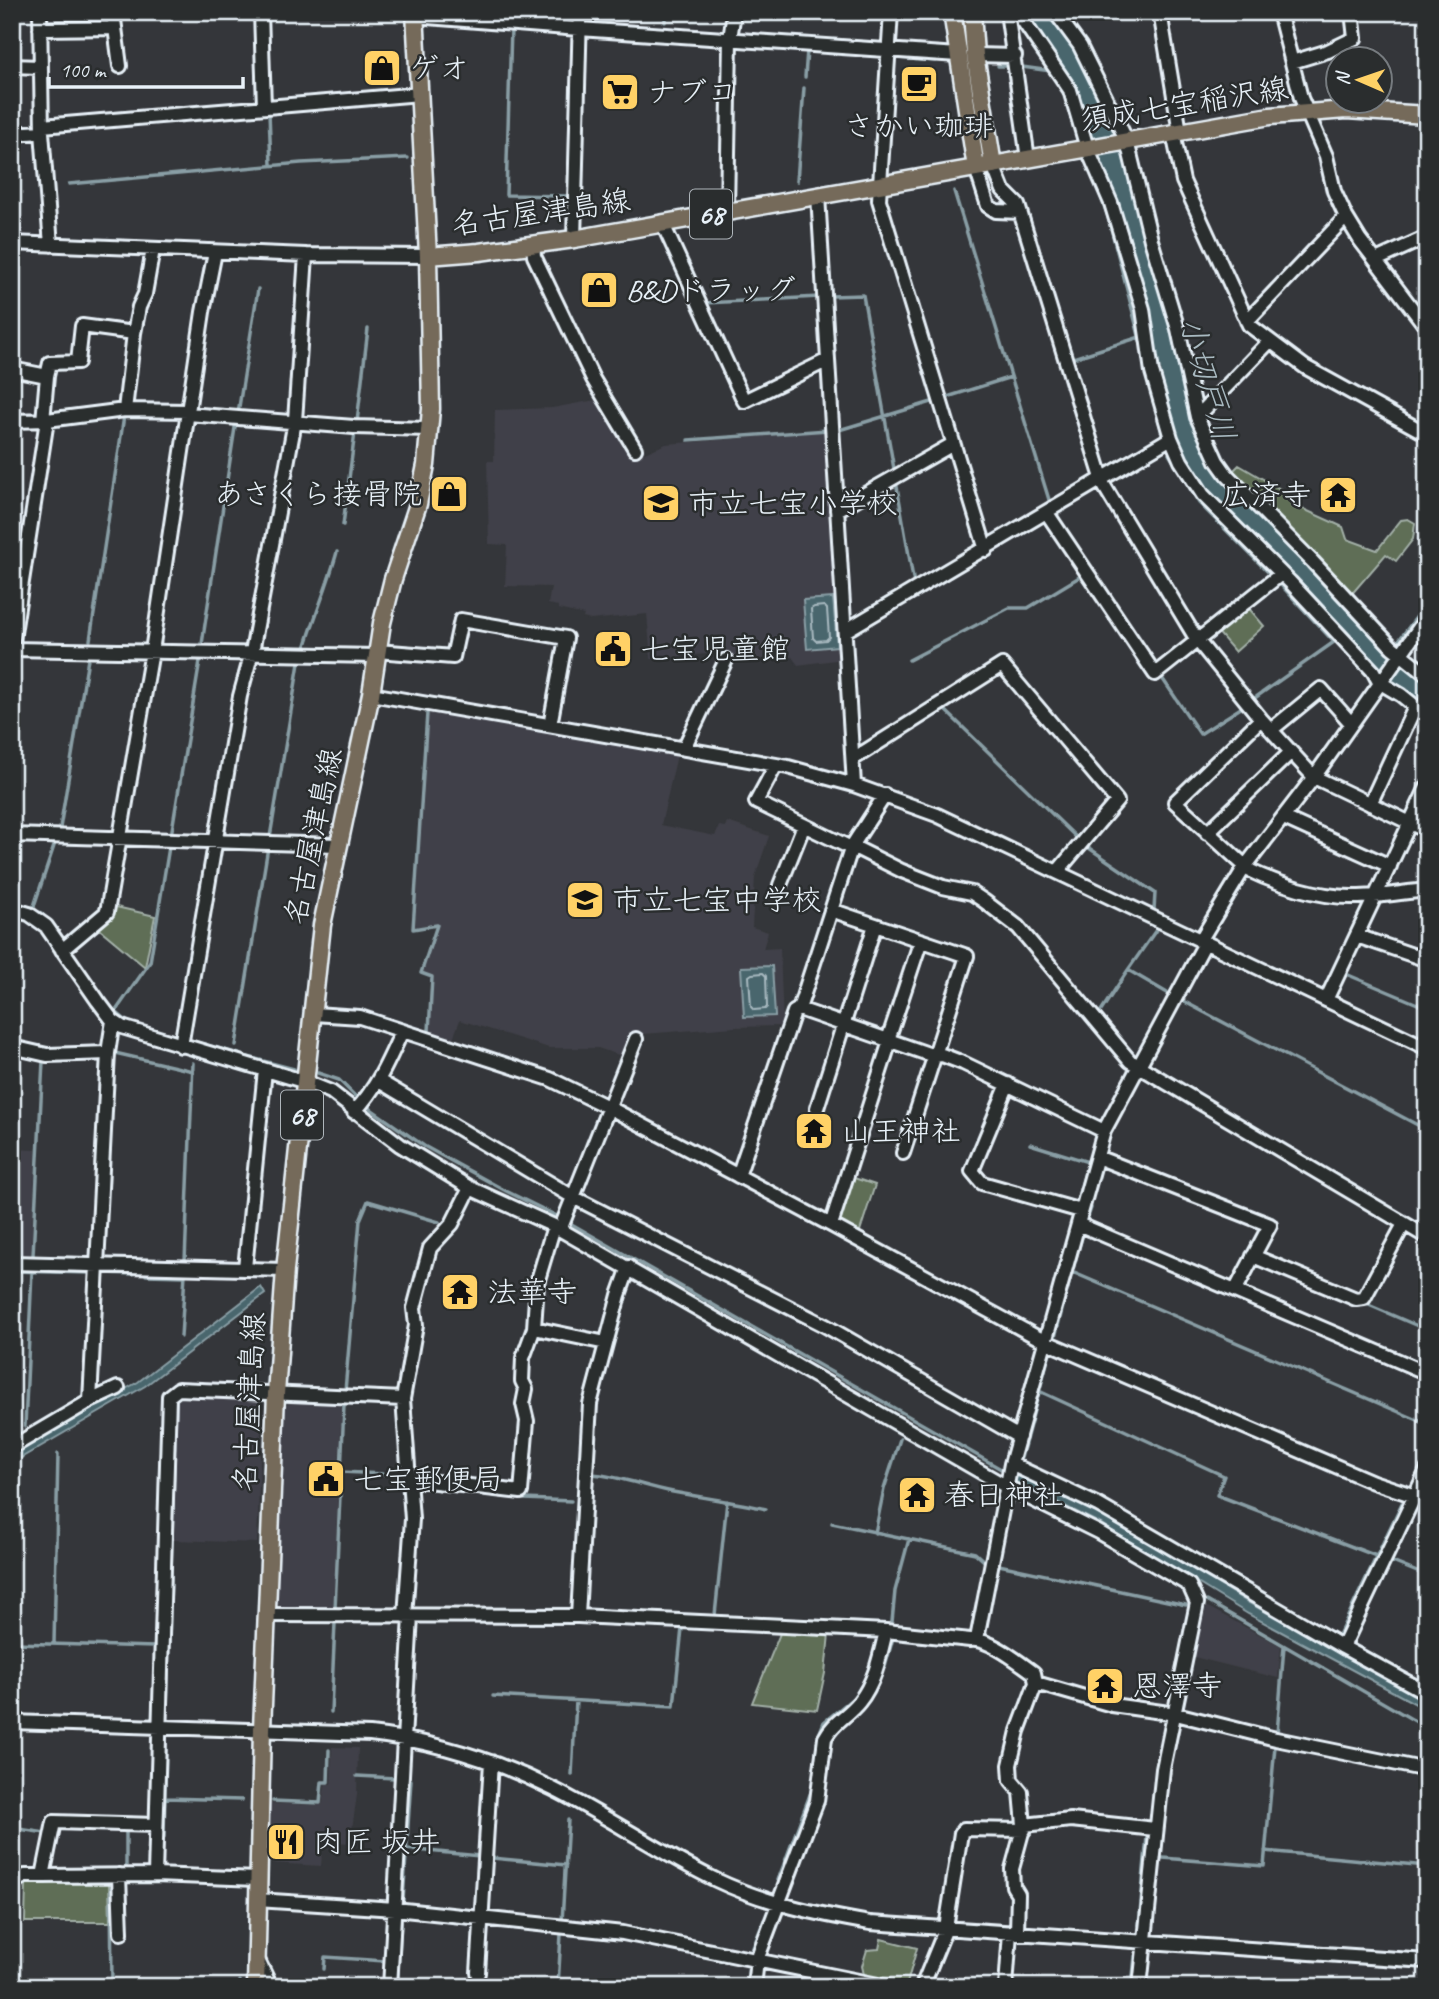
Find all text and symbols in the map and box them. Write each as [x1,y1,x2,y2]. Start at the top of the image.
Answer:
scale bar [49,46,243,90]
north arrow [1324,46,1394,116]
shop icon: ゲオ [361,47,403,89]
place label: ゲオ [409,49,469,87]
text: 100 m [60,57,107,83]
cafe icon: さかい珈琲 [898,63,940,105]
street label: 須成七宝稲沢線 [1077,69,1291,139]
text: N [1331,70,1355,86]
supermarket icon: ナブコ [599,71,641,113]
place label: ナブコ [647,73,737,111]
place label: さかい珈琲 [844,107,994,145]
street label: 名古屋津島線 [449,181,633,243]
road number: 68 [690,190,732,238]
shop icon: B&Dドラッグ [578,269,620,311]
place label: B&Dドラッグ [626,271,796,309]
water label: 小切戸川 [1170,312,1245,446]
shop icon: あさくら接骨院 [428,473,470,515]
temple icon: 広済寺 [1317,474,1359,516]
place label: あさくら接骨院 [214,475,422,513]
place label: 広済寺 [1221,476,1311,514]
school or university icon: 市立七宝小学校 [640,482,682,524]
place label: 市立七宝小学校 [688,484,898,522]
public building icon: 七宝児童館 [592,628,634,670]
place label: 七宝児童館 [640,630,790,668]
street label: 名古屋津島線 [276,744,350,928]
school or university icon: 市立七宝中学校 [564,879,606,921]
place label: 市立七宝中学校 [612,881,822,919]
road number: 68 [281,1090,323,1140]
temple icon: 山王神社 [793,1110,835,1152]
place label: 山王神社 [841,1112,961,1150]
temple icon: 法華寺 [439,1271,481,1313]
place label: 法華寺 [487,1273,577,1311]
street label: 名古屋津島線 [225,1311,273,1493]
public building icon: 七宝郵便局 [305,1458,347,1500]
place label: 七宝郵便局 [353,1460,503,1498]
temple icon: 春日神社 [896,1474,938,1516]
place label: 春日神社 [944,1476,1064,1514]
temple icon: 恩澤寺 [1084,1665,1126,1707]
place label: 恩澤寺 [1132,1667,1222,1705]
restaurant icon: 肉匠 坂井 [265,1821,307,1863]
place label: 肉匠 坂井 [313,1823,440,1861]

